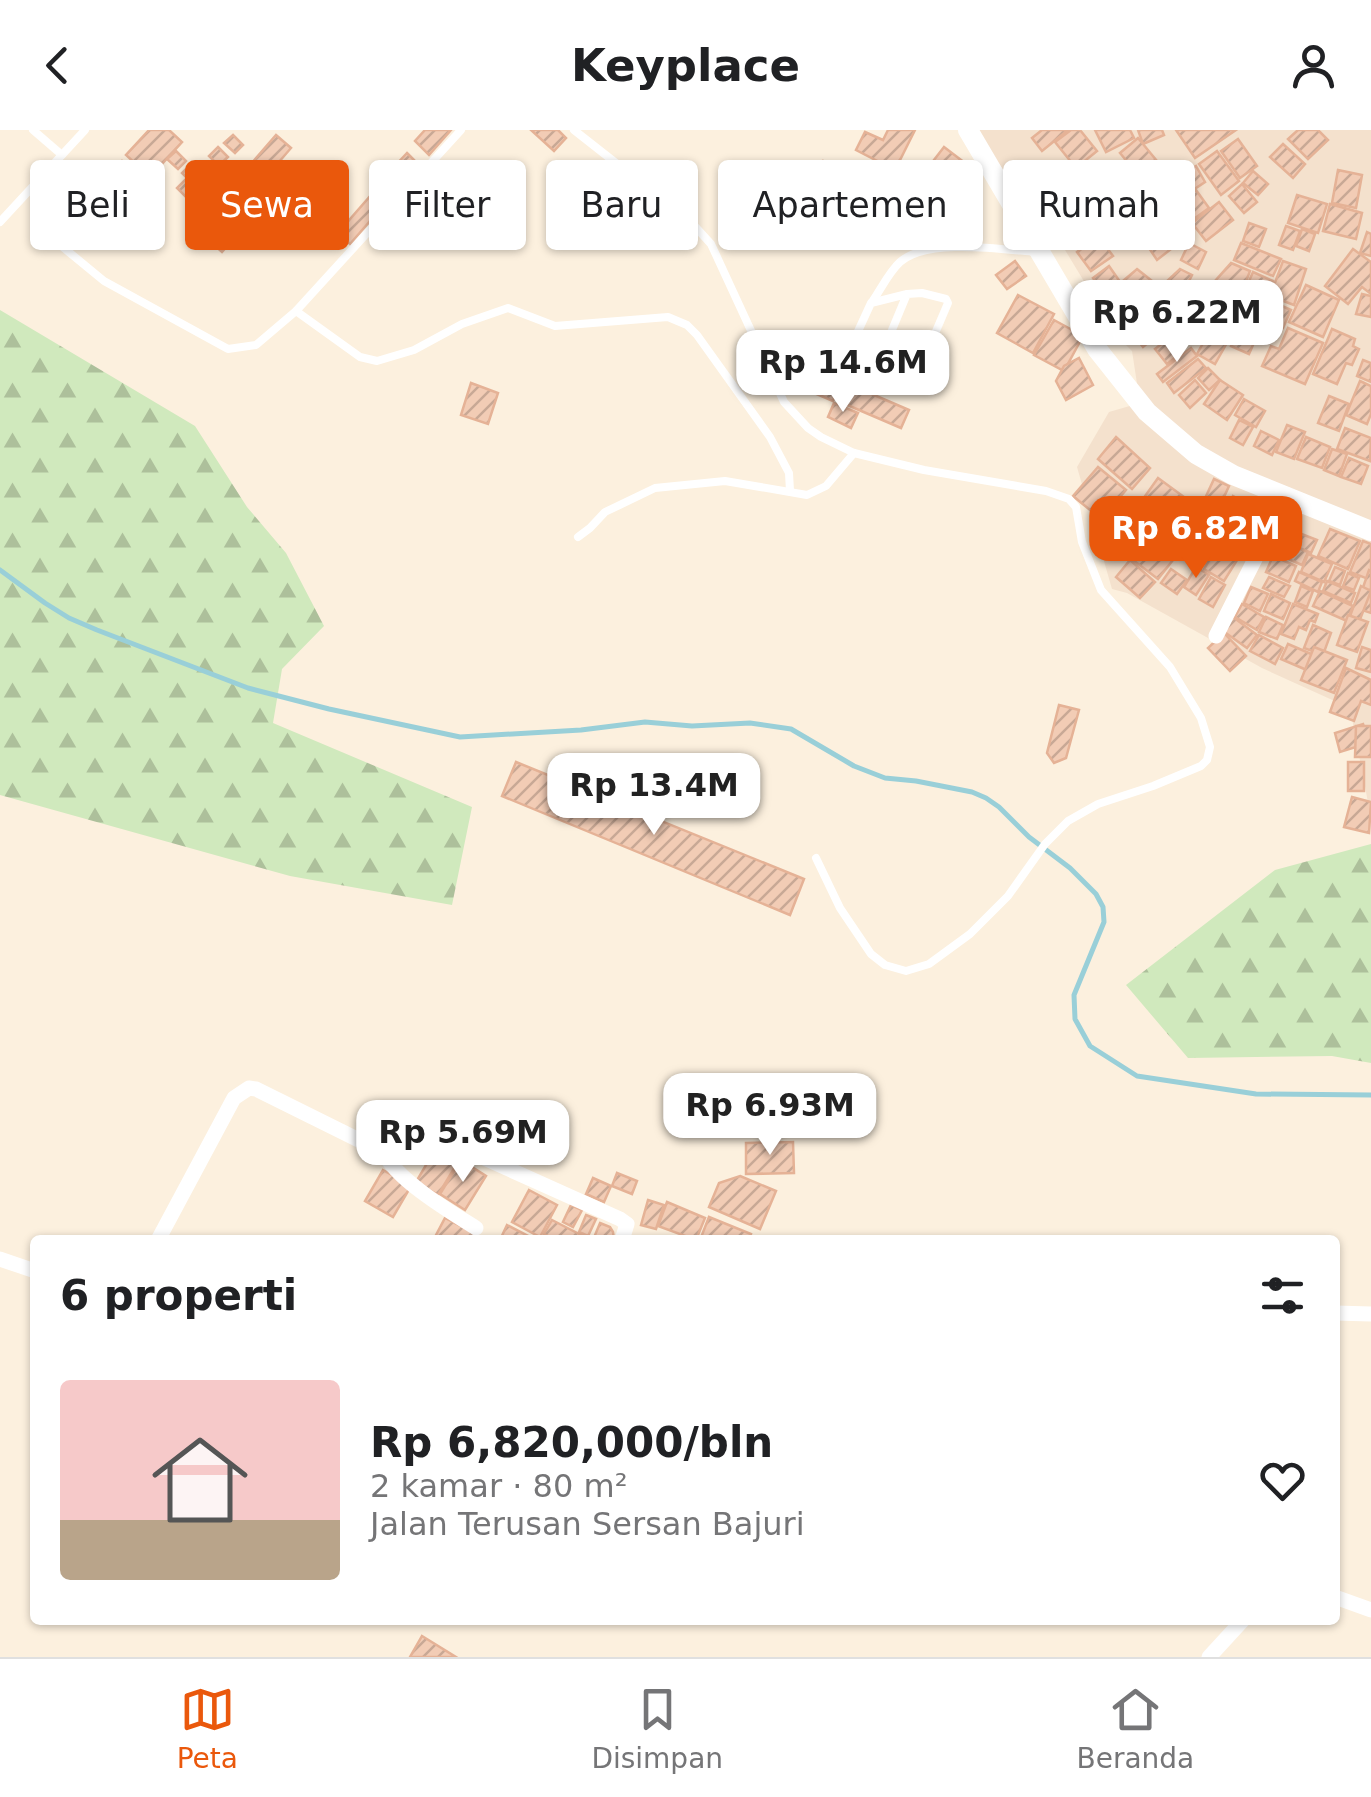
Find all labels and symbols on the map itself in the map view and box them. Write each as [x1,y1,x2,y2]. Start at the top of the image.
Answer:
pin: Rp 6.22M [1074,280,1280,365]
pin: Rp 14.6M [740,330,946,415]
pin: Rp 6.82M [1093,496,1299,581]
pin: Rp 13.4M [551,753,757,838]
pin: Rp 6.93M [667,1073,873,1158]
pin: Rp 5.69M [360,1100,566,1185]

